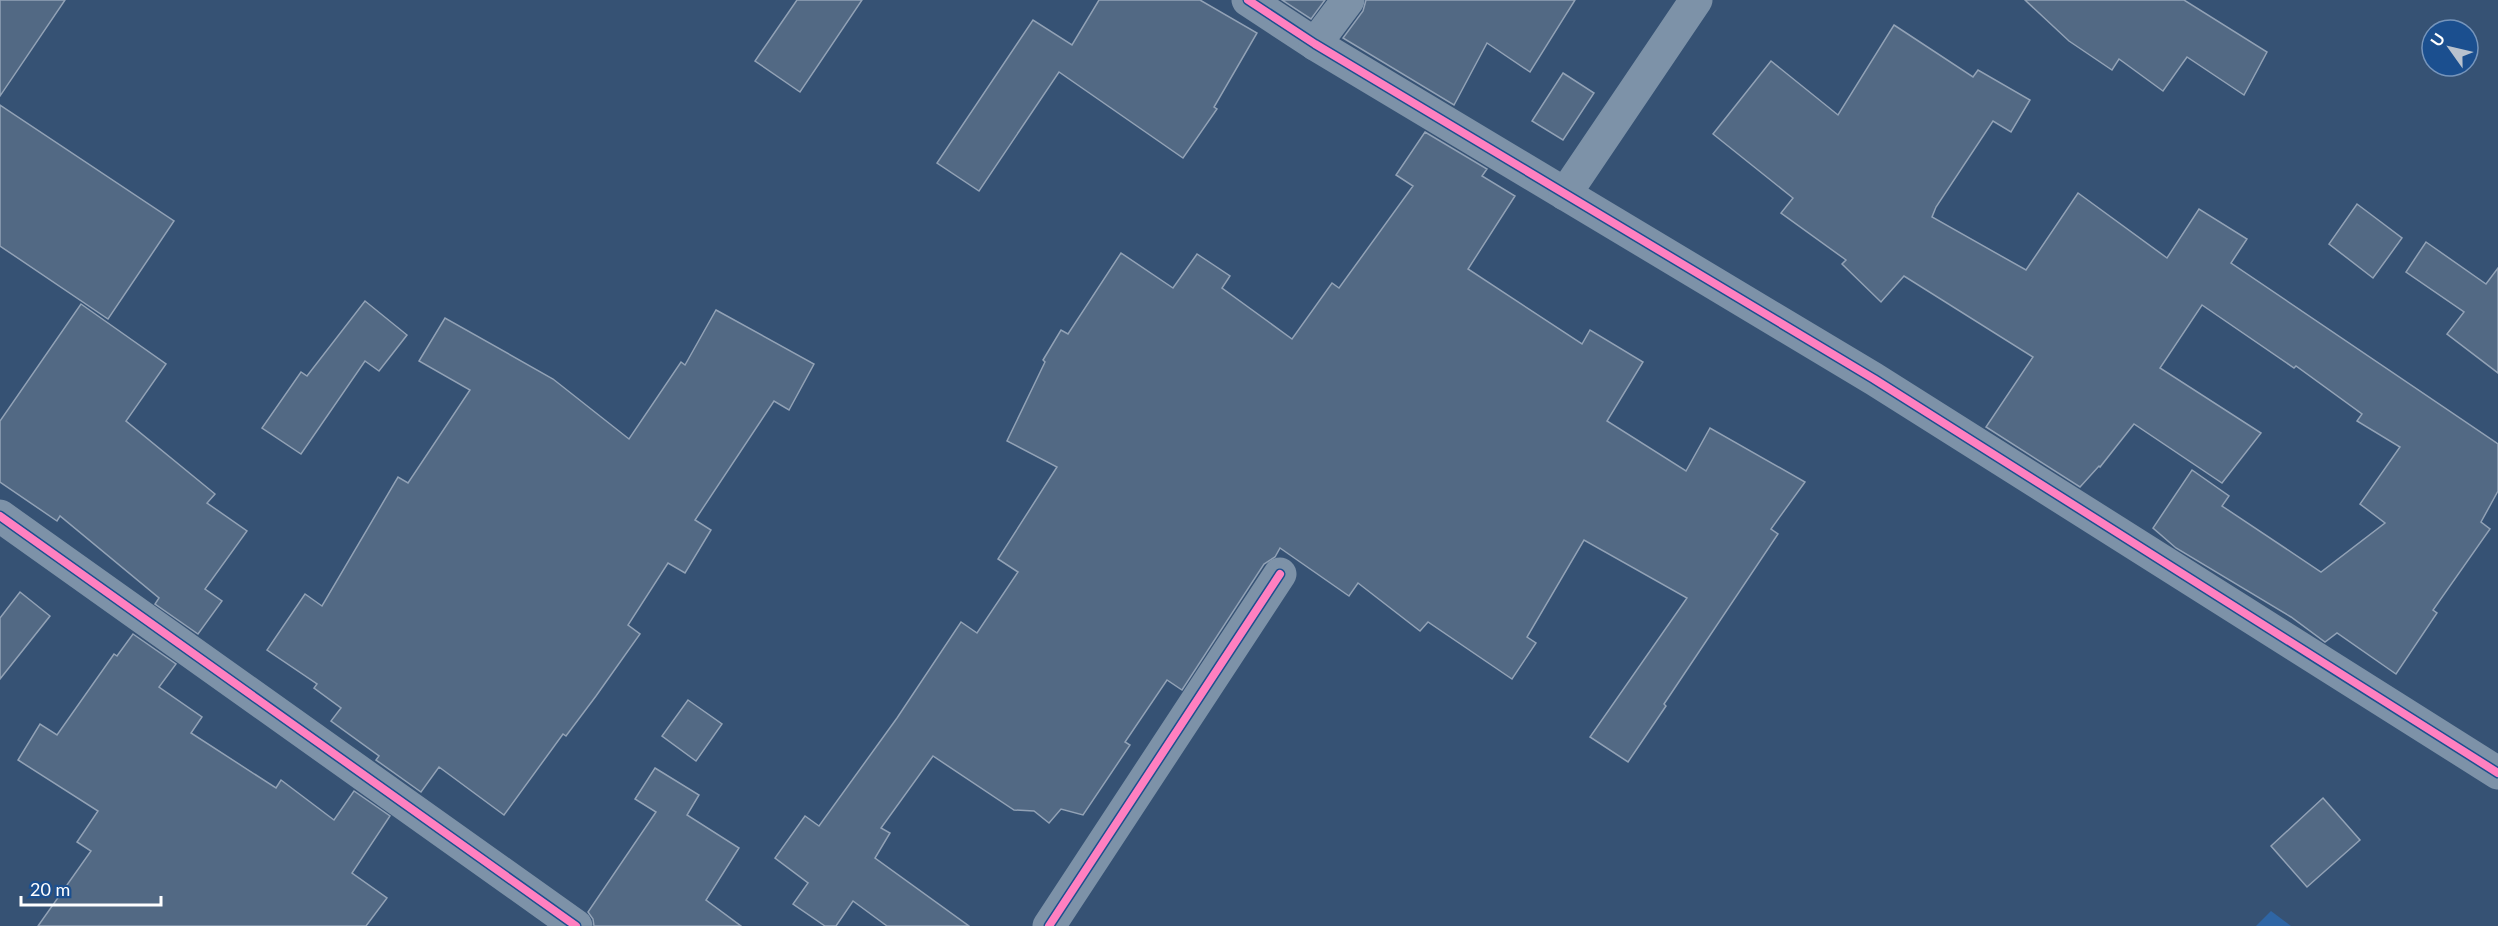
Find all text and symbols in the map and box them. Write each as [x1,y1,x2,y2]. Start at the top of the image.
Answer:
north arrow [2420,18,2480,78]
text: U [2426,29,2448,50]
scale bar [21,869,160,907]
text: 20 m [30,878,70,900]

